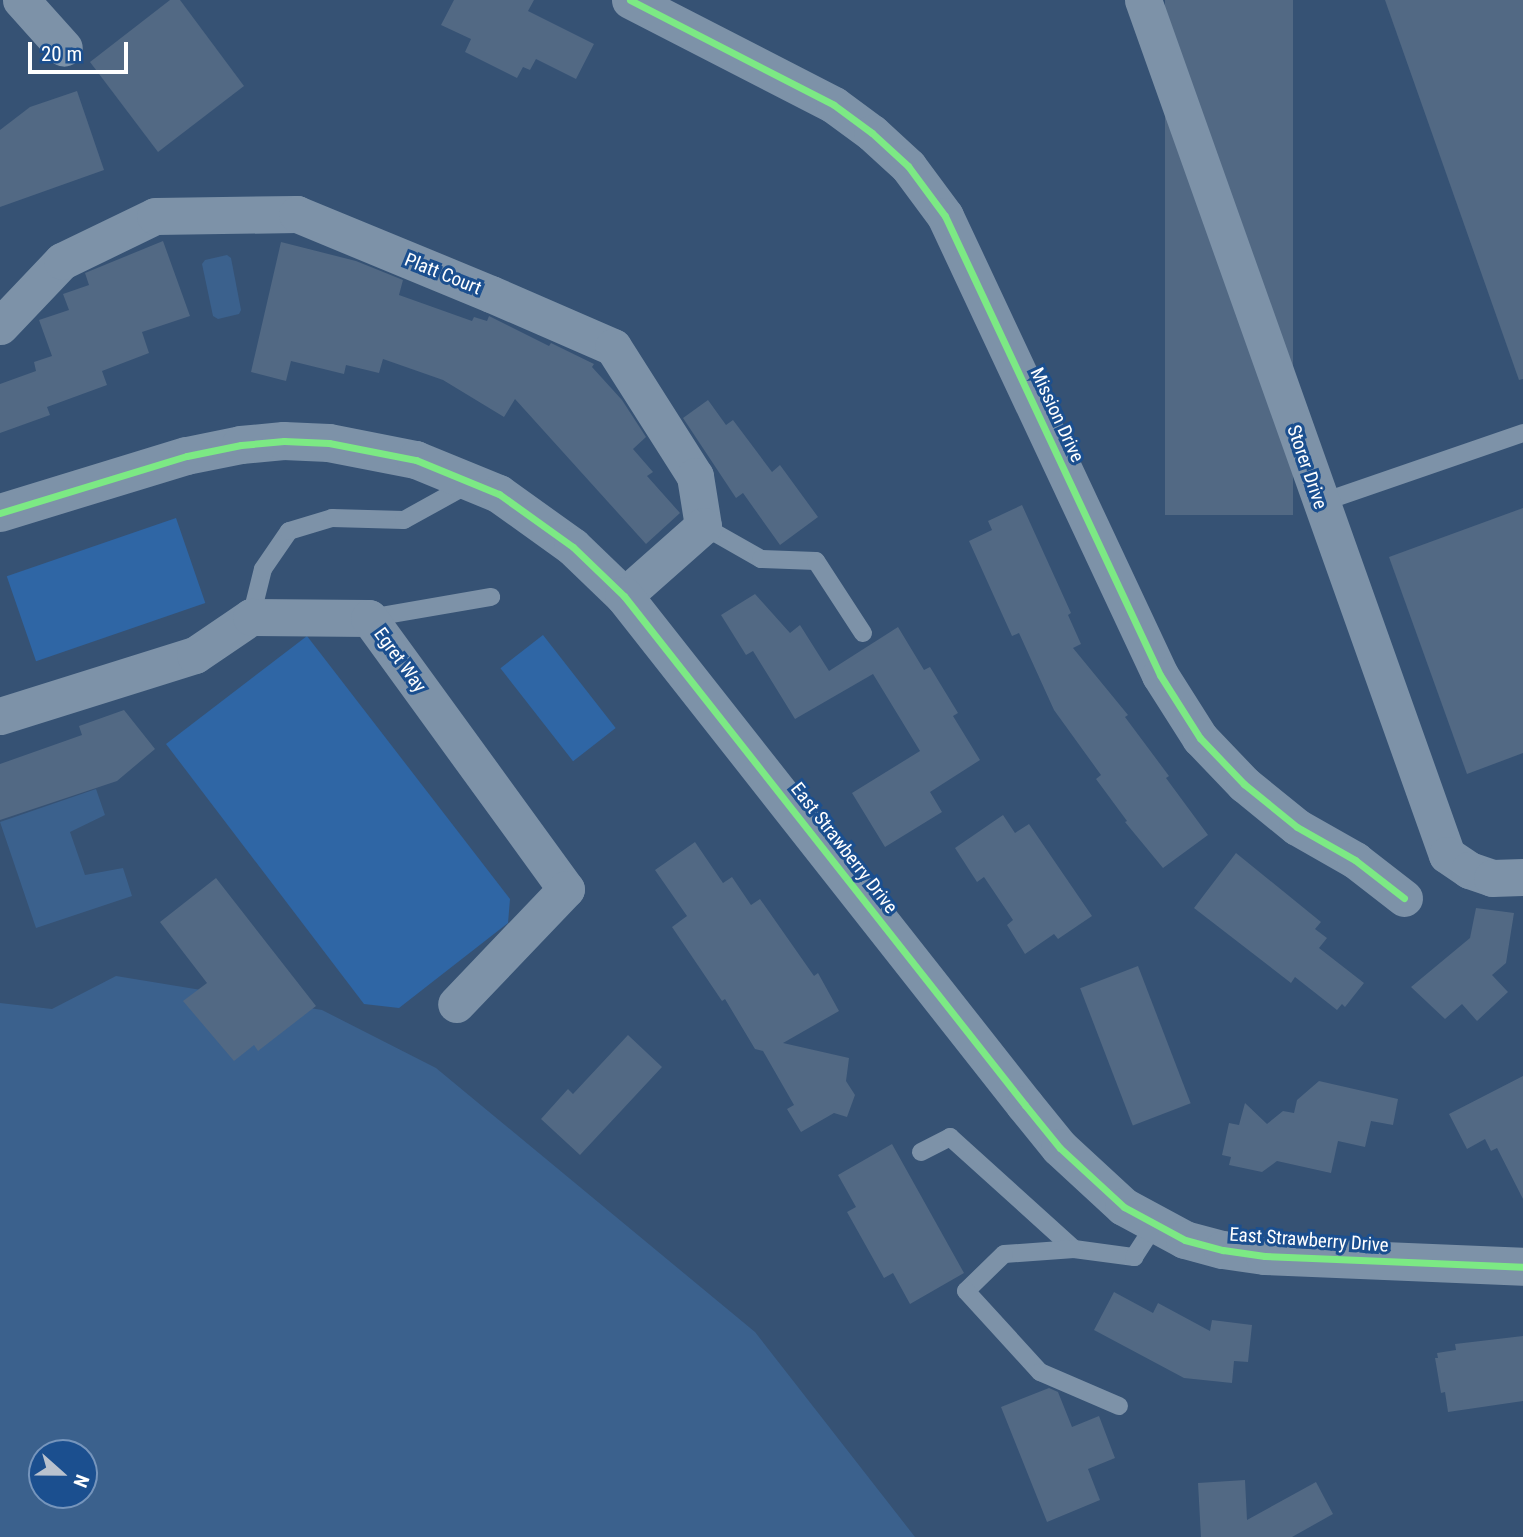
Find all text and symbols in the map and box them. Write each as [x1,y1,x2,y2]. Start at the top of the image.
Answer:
scale bar [32,28,131,72]
text: 20 m [41,42,82,66]
street label: Platt Court [401,248,485,300]
street label: Mission Drive [1025,364,1089,466]
street label: Storer Drive [1282,422,1332,512]
street label: Egret Way [369,623,431,697]
street label: East Strawberry Drive [786,778,902,918]
street label: East Strawberry Drive [1229,1223,1389,1257]
north arrow [28,1439,98,1509]
text: N [68,1471,94,1491]

